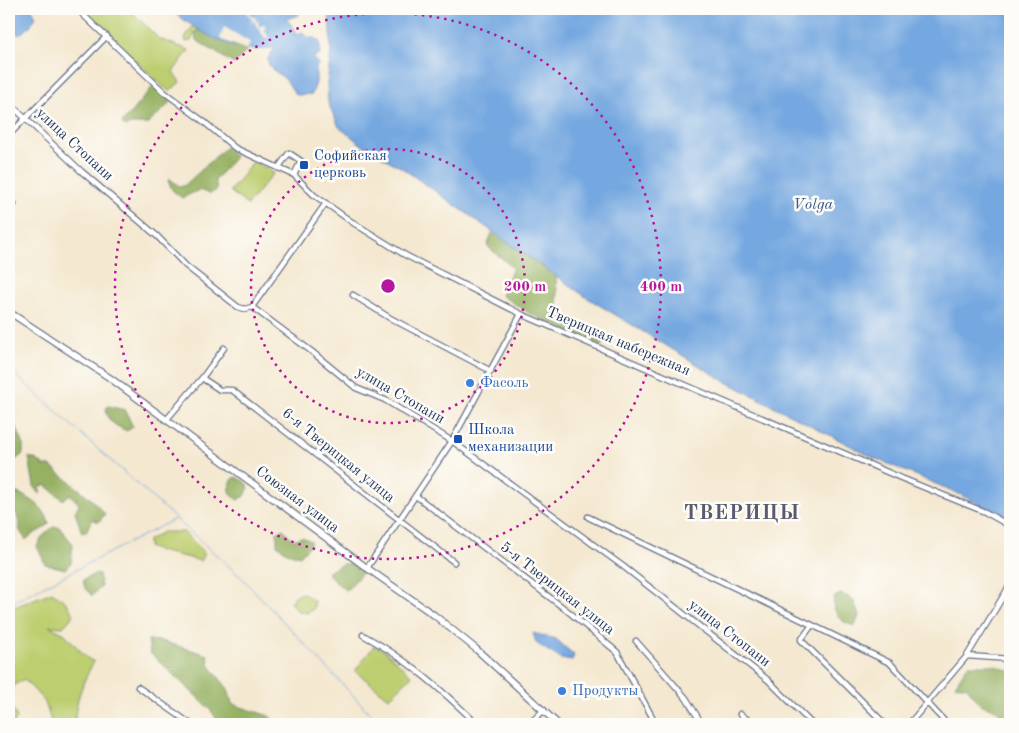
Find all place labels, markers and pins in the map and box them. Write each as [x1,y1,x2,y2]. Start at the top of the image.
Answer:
place label: Софийская церковь [314,149,387,181]
marker: Софийская церковь [298,159,310,171]
centre of rings [379,277,397,295]
place label: Фасоль [480,376,529,391]
marker: Фасоль [464,377,476,389]
place label: Школа механизации [468,423,553,455]
marker: Школа механизации [452,433,464,445]
place label: Продукты [572,684,639,699]
marker: Продукты [556,685,568,697]

